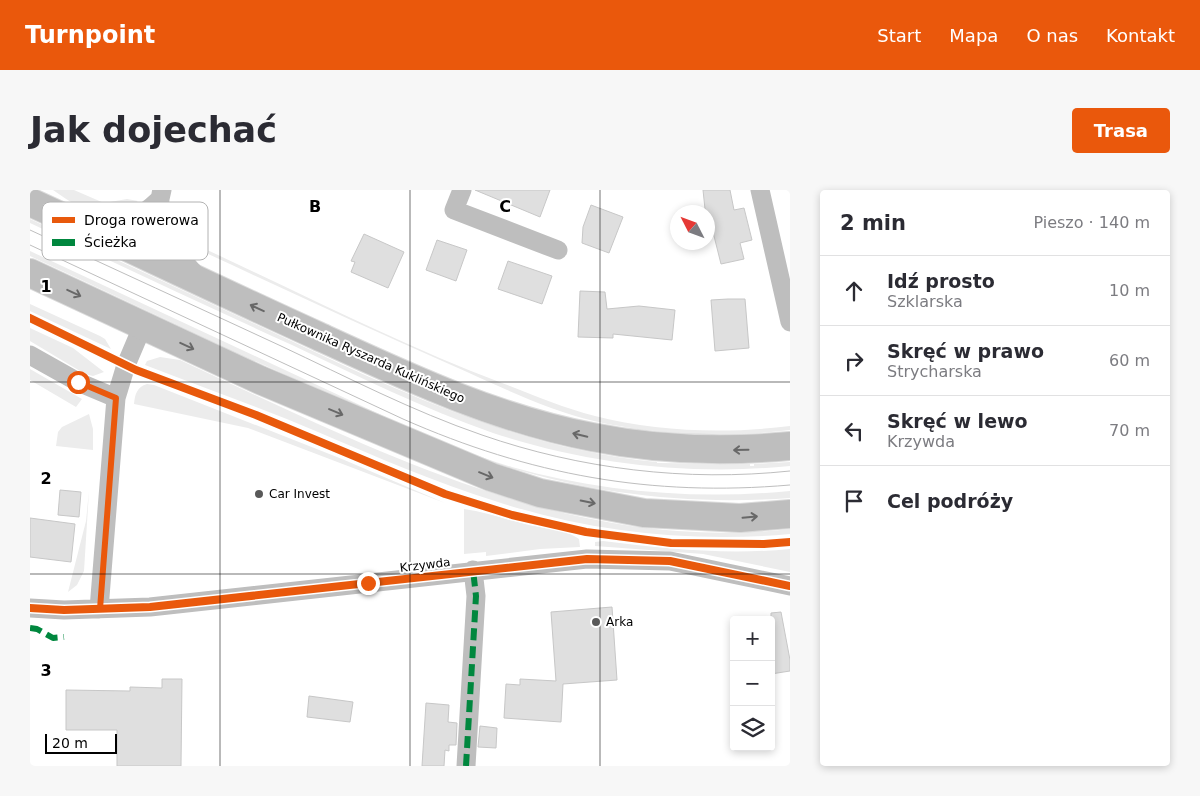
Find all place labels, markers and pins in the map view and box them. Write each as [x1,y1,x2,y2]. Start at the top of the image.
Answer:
place label: Car Invest [269,487,330,501]
marker: Car Invest [253,488,265,500]
place label: Arka [606,615,633,629]
marker: Arka [590,616,602,628]

